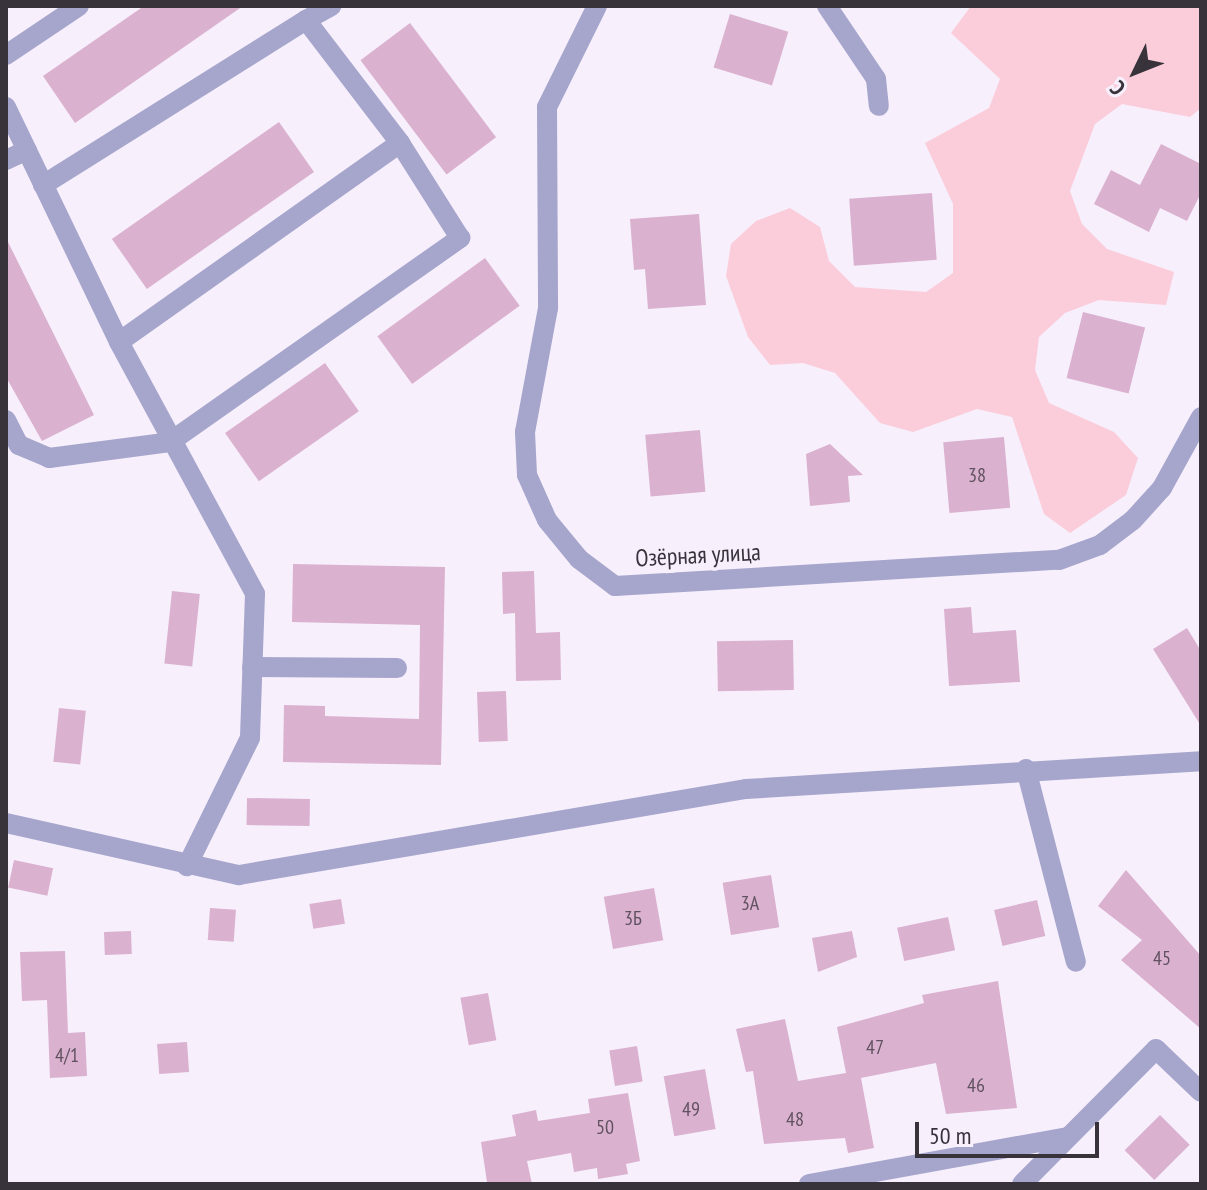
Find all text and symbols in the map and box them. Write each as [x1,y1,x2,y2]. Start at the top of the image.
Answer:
north arrow [1095,32,1175,112]
text: С [1104,75,1131,102]
house number: 38 [968,463,986,487]
street label: Озёрная улица [635,537,761,573]
house number: 3А [741,891,759,915]
house number: 3Б [624,906,642,930]
house number: 45 [1153,946,1171,970]
house number: 47 [866,1035,884,1059]
house number: 4/1 [55,1043,79,1067]
house number: 46 [967,1073,985,1097]
house number: 49 [682,1097,700,1121]
scale bar [919,1106,1103,1156]
house number: 48 [786,1107,804,1131]
house number: 50 [596,1115,614,1139]
text: 50 m [929,1120,971,1151]

